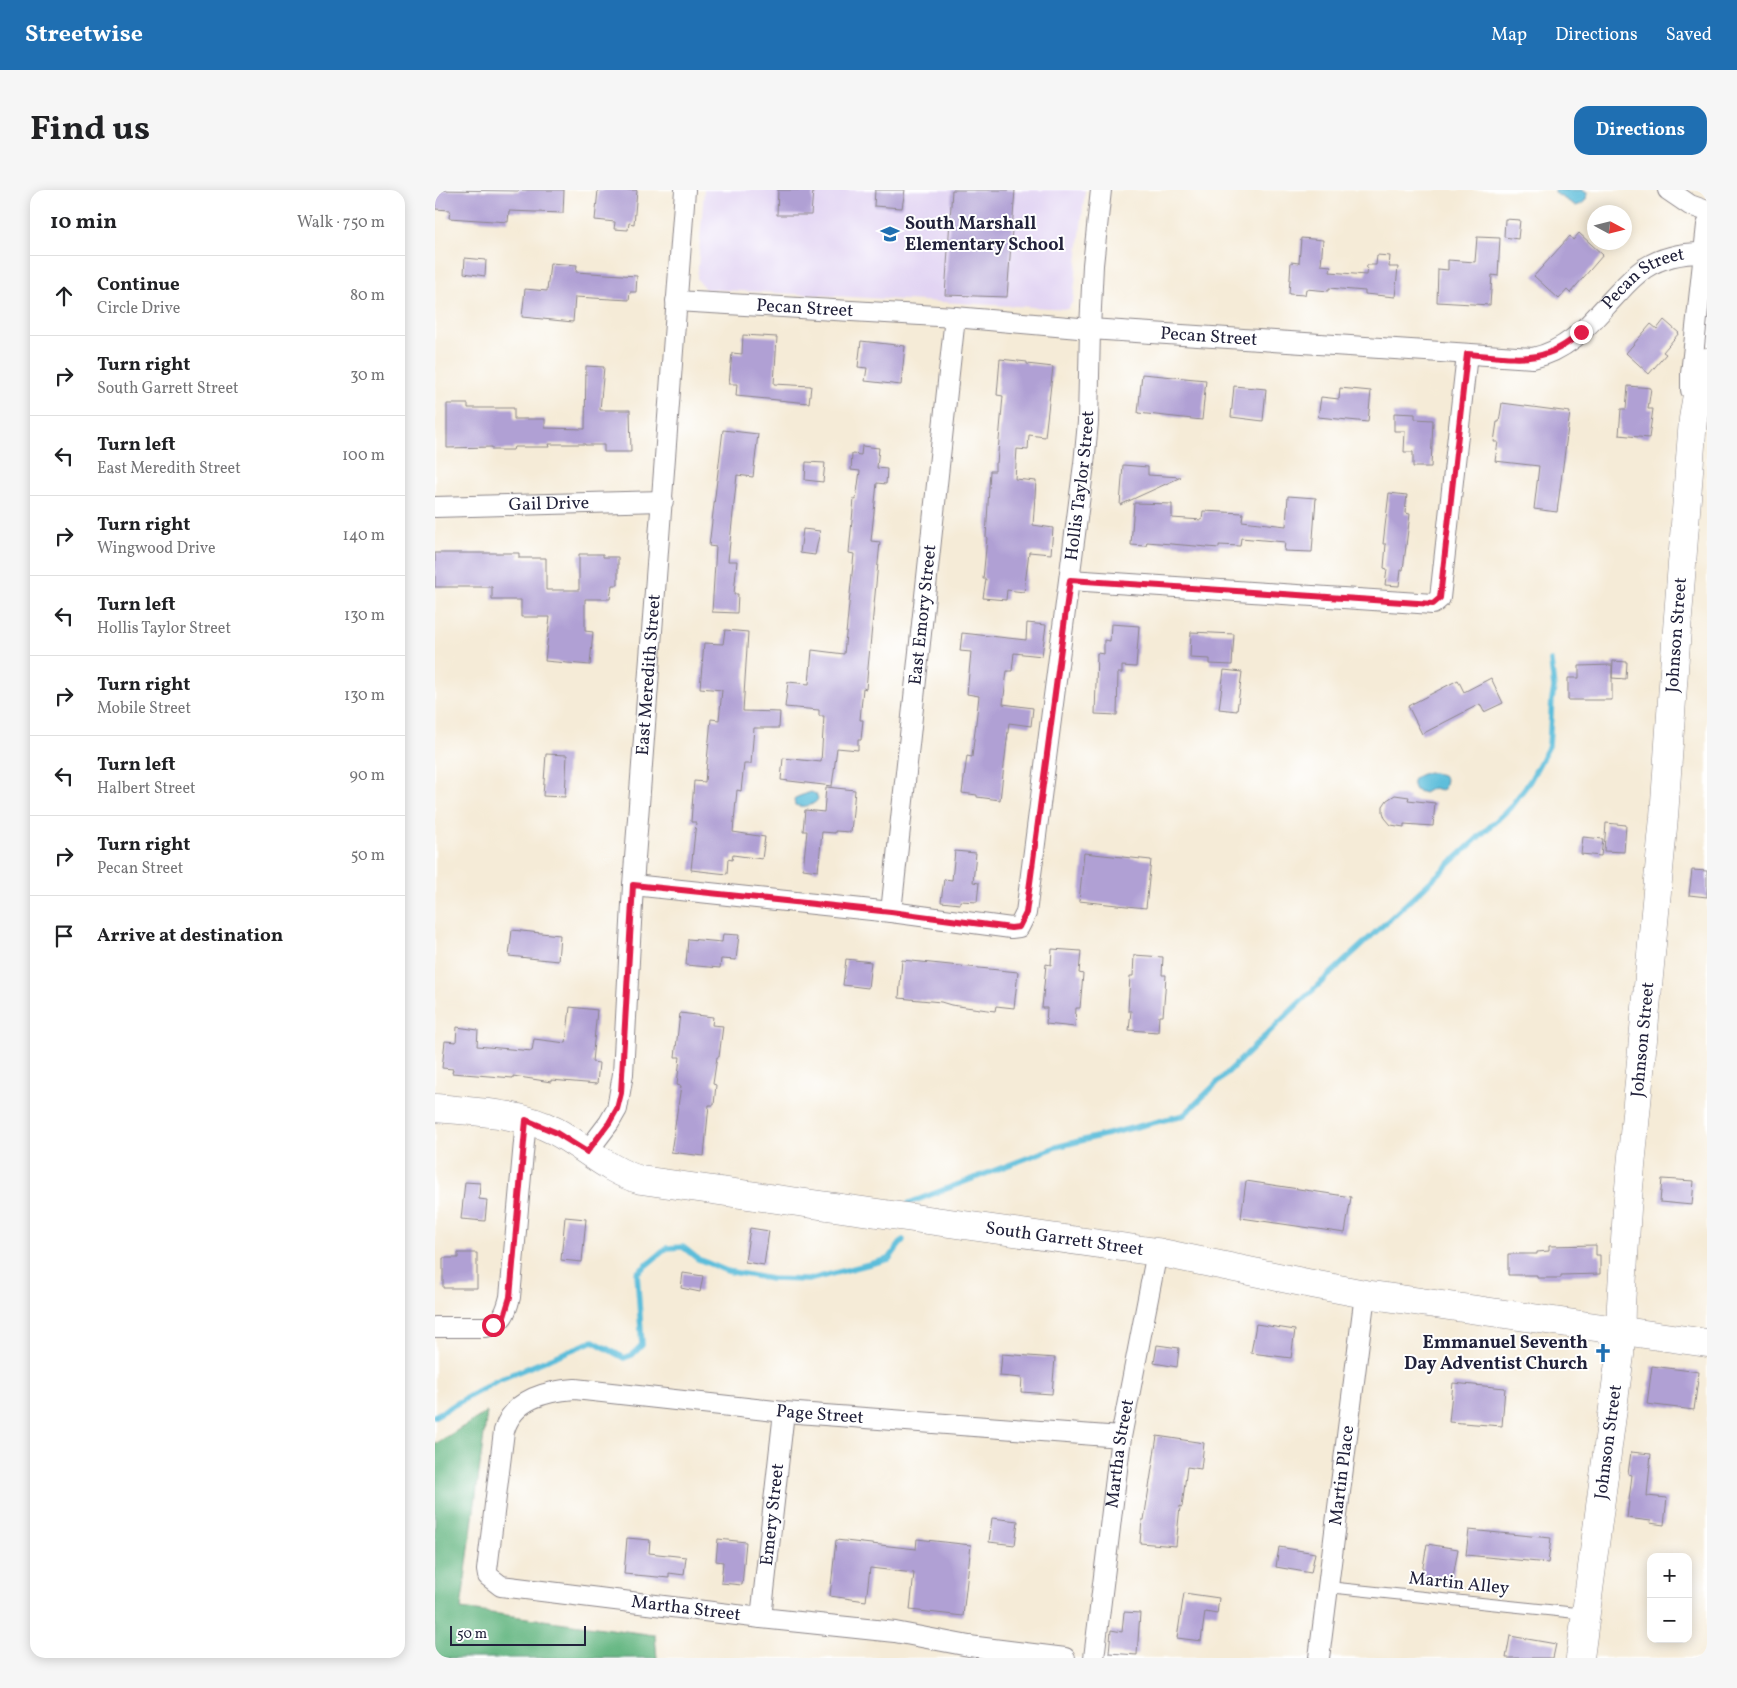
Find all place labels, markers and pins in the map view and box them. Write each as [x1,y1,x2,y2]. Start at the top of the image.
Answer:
place label: South Marshall Elementary School [905,212,1065,258]
school or university icon: South Marshall Elementary School [879,223,901,245]
place label: Emmanuel Seventh Day Adventist Church [1404,1331,1588,1377]
church icon: Emmanuel Seventh Day Adventist Church [1592,1342,1614,1364]

